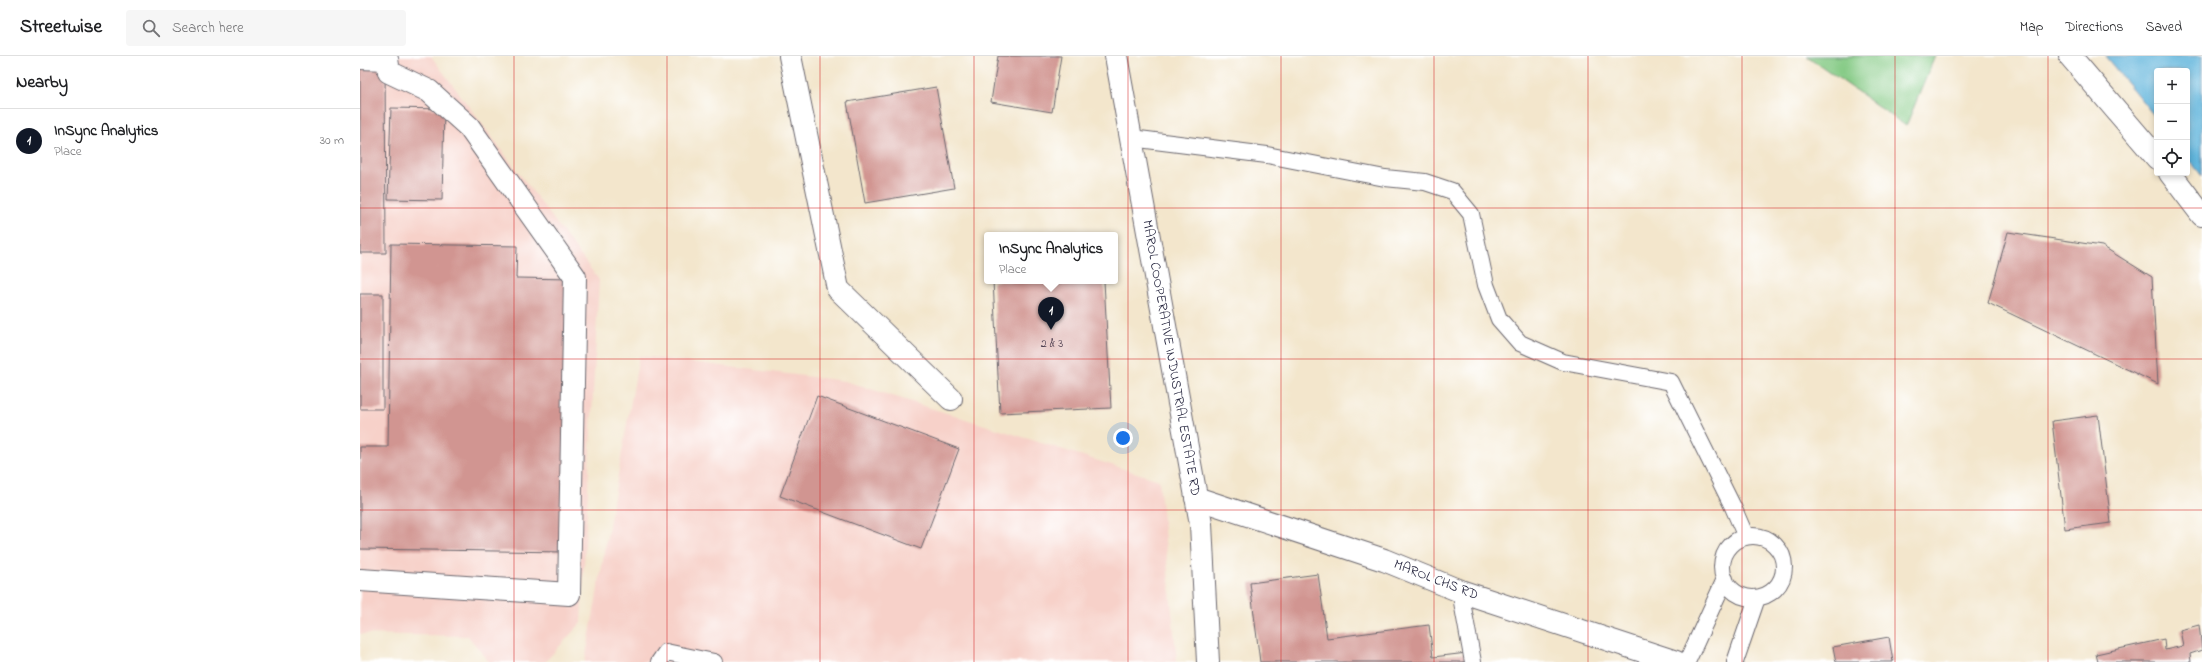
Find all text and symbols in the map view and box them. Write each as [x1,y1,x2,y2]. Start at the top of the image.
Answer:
search box [126,10,406,46]
text: Streetwise [20,14,102,41]
icon: search [140,17,162,39]
text: Search here [172,17,244,39]
text: Map [2020,17,2043,38]
text: Directions [2065,17,2123,38]
text: Saved [2145,17,2182,38]
map controls [2154,68,2190,176]
button: + [2154,68,2190,104]
text: Nearby [16,70,68,95]
button: − [2154,104,2190,140]
text: InSync Analytics [54,120,158,142]
text: 1 [27,131,31,150]
text: 30 m [320,131,344,150]
button: locate [2154,140,2190,176]
text: Place [54,142,82,161]
street label: MAROL COOPERATIVE INDUSTRIAL ESTATE RD [1136,218,1206,498]
popup [984,232,1118,284]
text: InSync Analytics [999,238,1103,260]
text: Place [999,260,1026,279]
pin: 1 [1038,297,1064,330]
house number: 2 & 3 [1041,335,1063,353]
your location [1113,428,1133,448]
street label: MAROL CHS RD [1391,554,1481,606]

